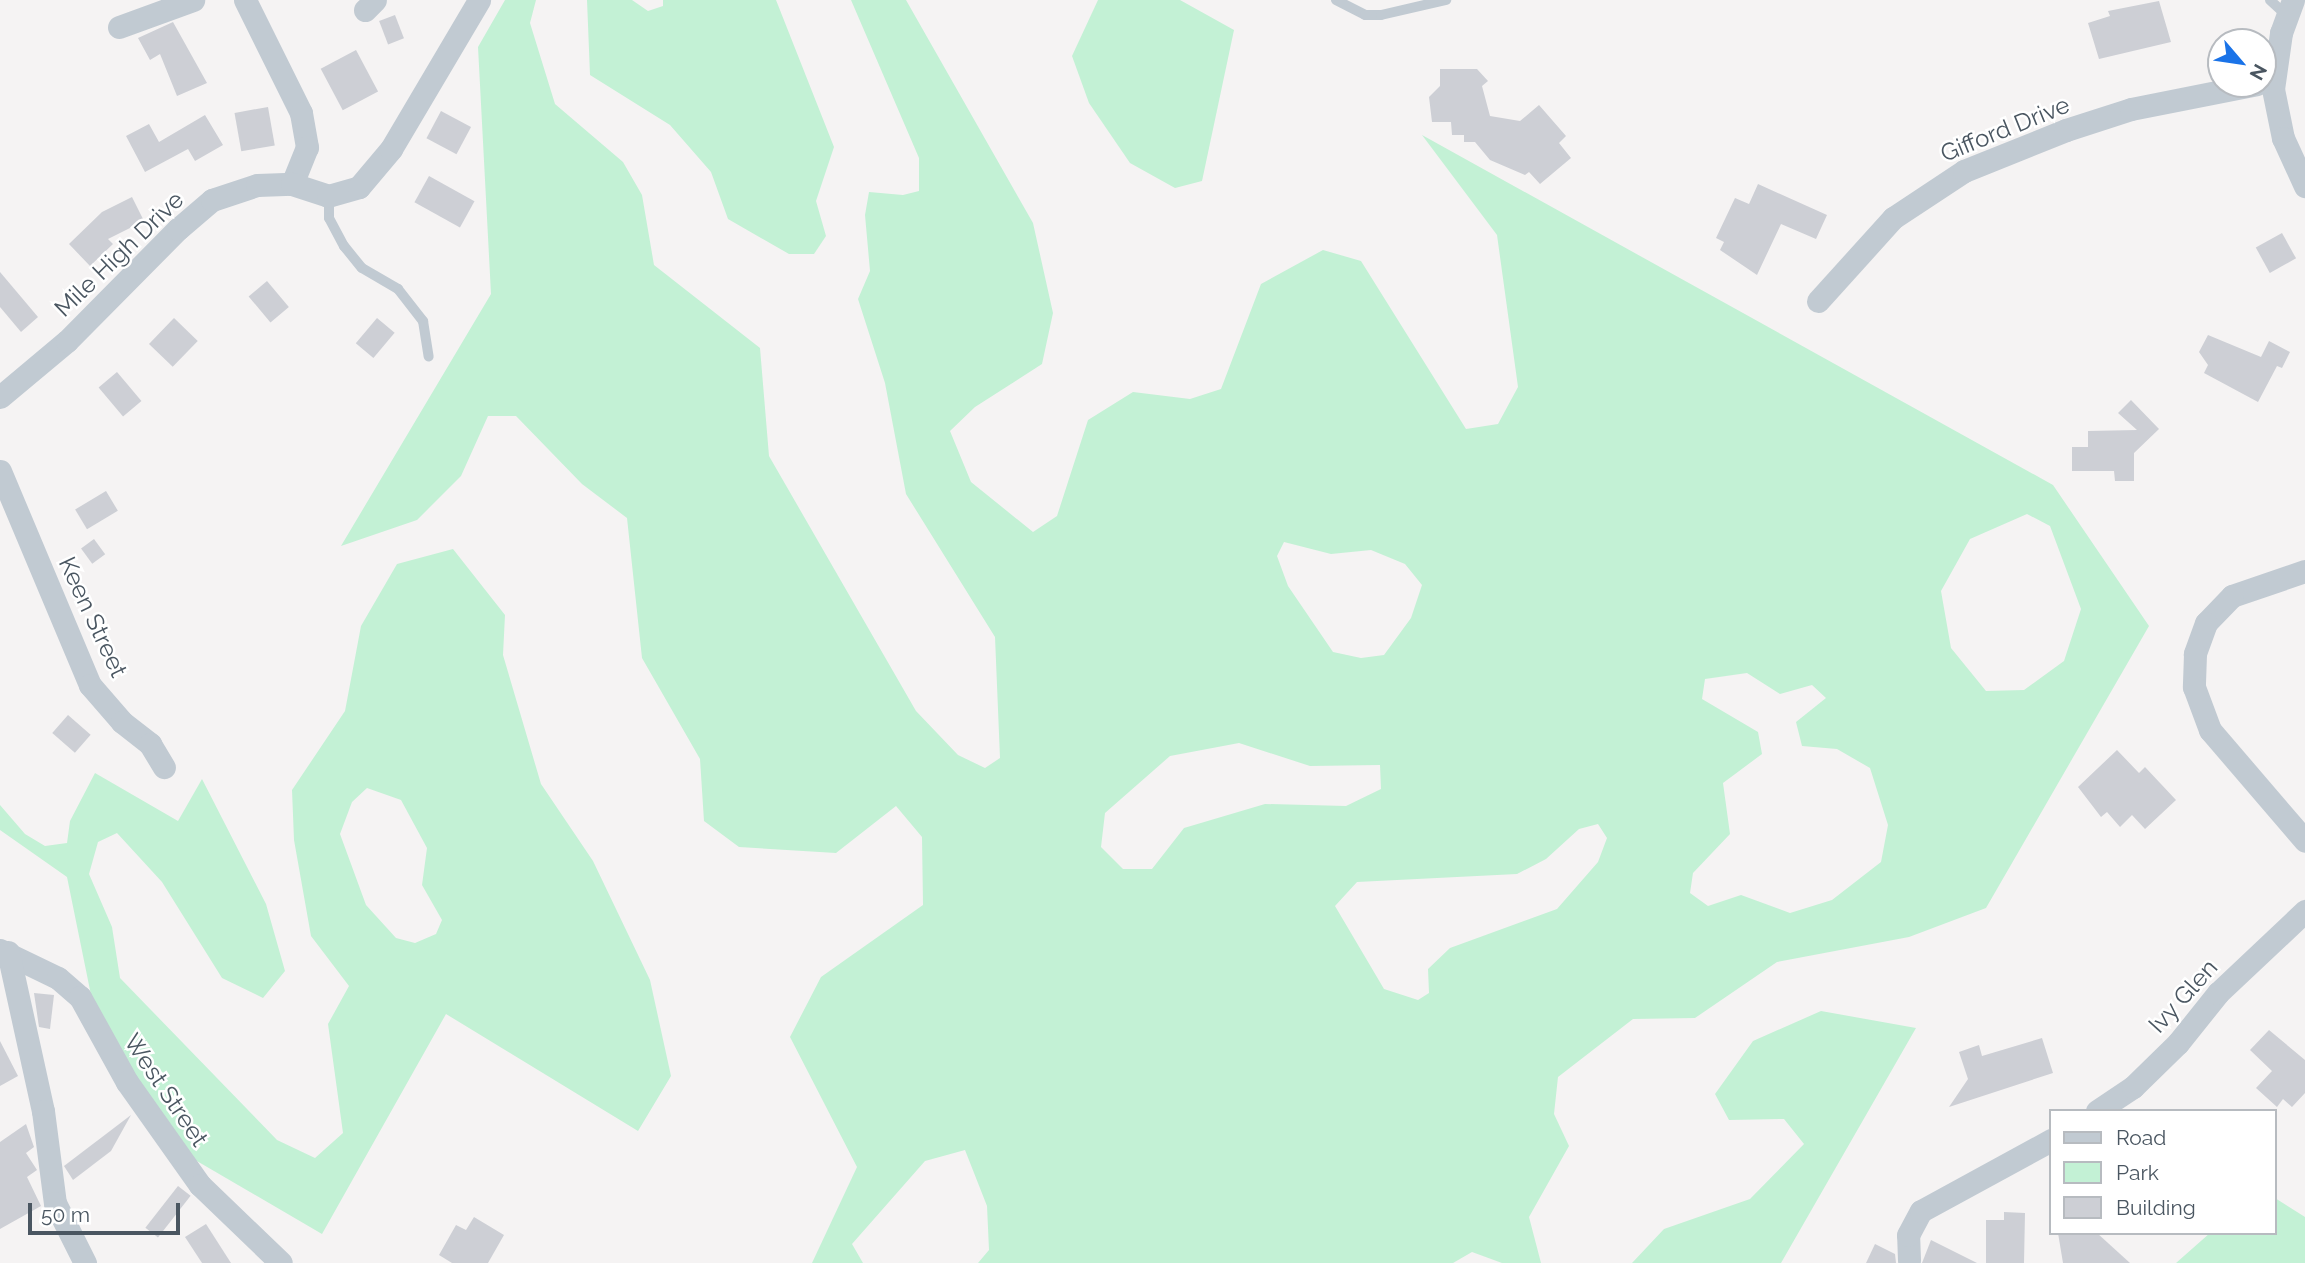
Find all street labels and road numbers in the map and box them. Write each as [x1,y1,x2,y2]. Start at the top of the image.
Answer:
street label: Gifford Drive [1936,90,2074,168]
street label: Mile High Drive [49,185,189,323]
street label: Keen Street [53,552,133,682]
street label: Ivy Glen [2142,953,2224,1039]
street label: West Street [118,1028,214,1152]

